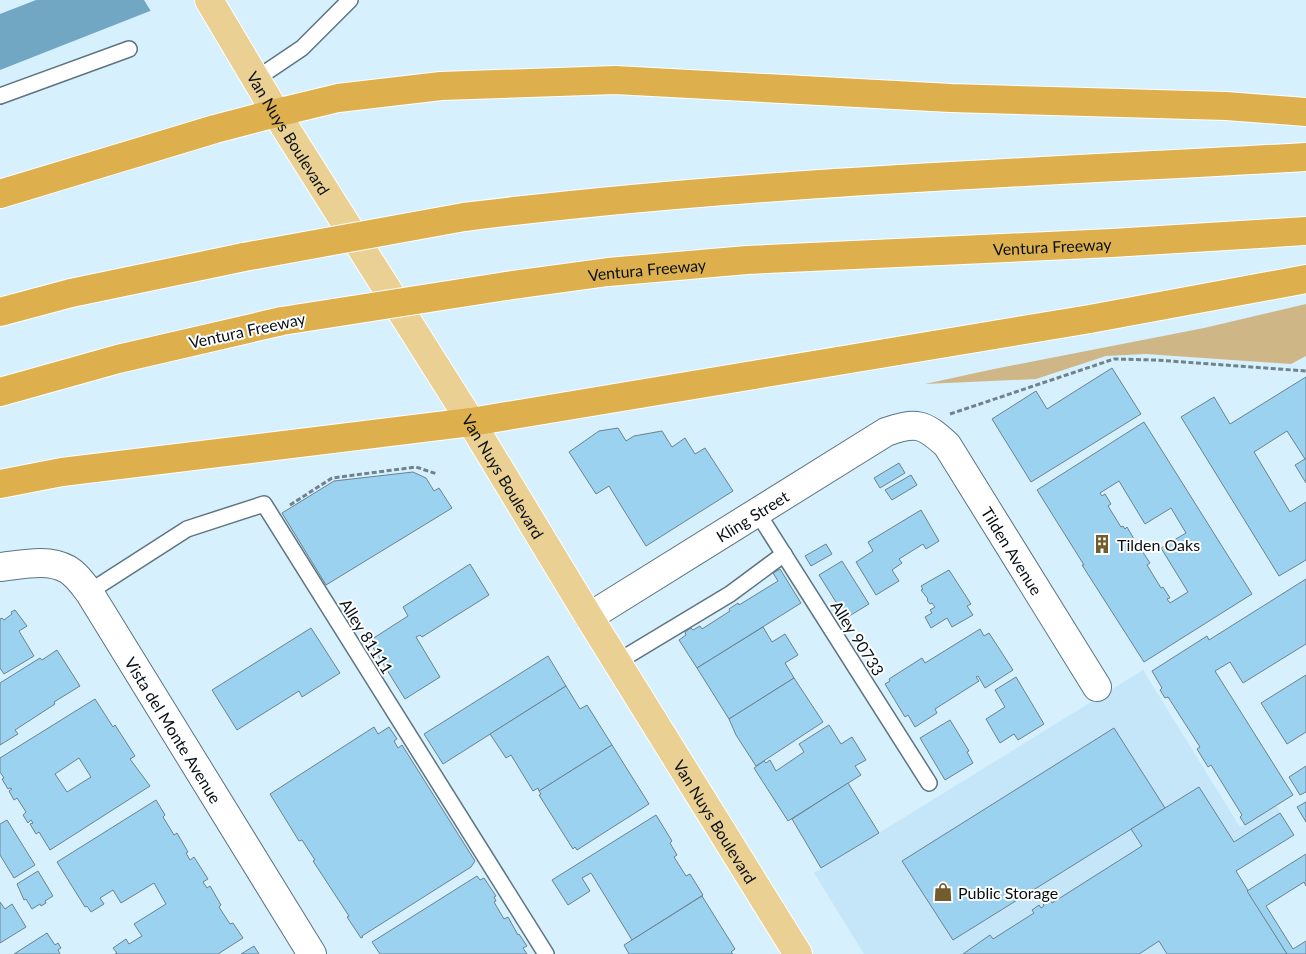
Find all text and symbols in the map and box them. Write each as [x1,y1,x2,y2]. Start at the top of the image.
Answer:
street label: Van Nuys Boulevard [244,68,334,198]
street label: Ventura Freeway [993,234,1113,258]
street label: Ventura Freeway [587,254,708,284]
street label: Ventura Freeway [187,308,308,352]
street label: Van Nuys Boulevard [459,411,549,542]
street label: Kling Street [712,486,792,545]
street label: Tilden Avenue [978,503,1047,598]
building icon: Tilden Oaks [1091,533,1113,555]
place label: Tilden Oaks [1117,535,1200,554]
street label: Alley 81111 [336,595,398,677]
street label: Alley 90733 [827,597,889,679]
street label: Vista del Monte Avenue [122,653,226,806]
street label: Van Nuys Boulevard [670,756,761,886]
shop icon: Public Storage [932,881,954,903]
place label: Public Storage [958,883,1058,902]

